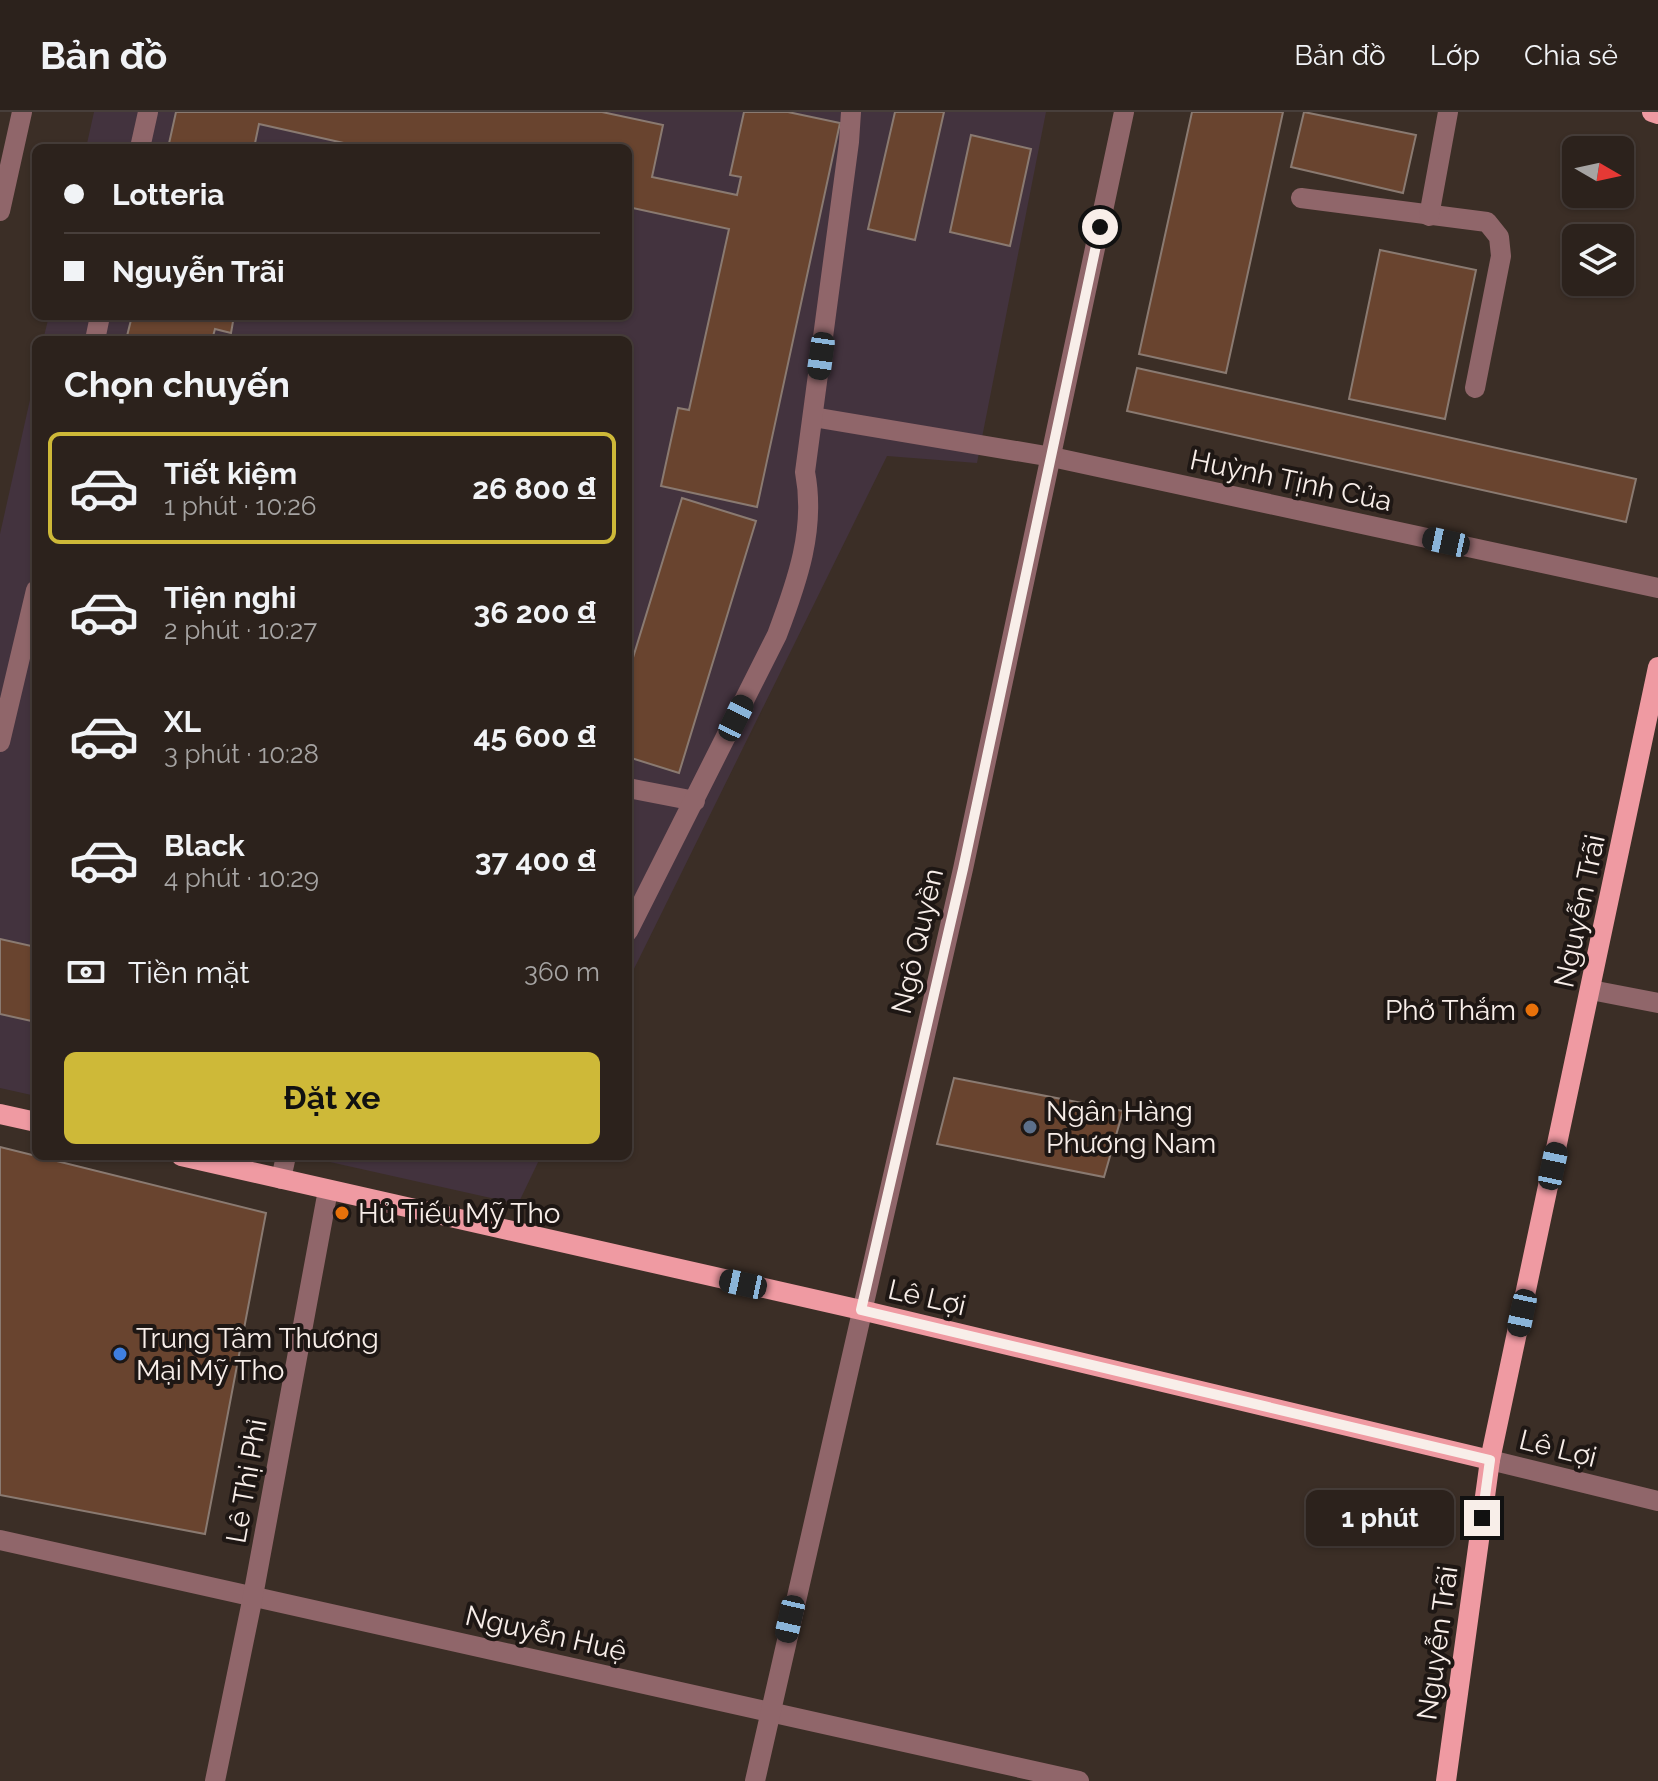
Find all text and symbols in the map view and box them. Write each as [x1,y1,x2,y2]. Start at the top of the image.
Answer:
text: Bản đồ [40,33,167,78]
text: Bản đồ [1294,39,1386,72]
text: Lớp [1430,39,1480,72]
text: Chia sẻ [1524,39,1618,72]
north arrow [1562,136,1634,208]
map controls [1562,136,1634,296]
text: Lotteria [112,177,225,212]
route start [1082,209,1118,245]
button: layers [1562,224,1634,296]
text: Nguyễn Trãi [112,254,285,289]
car [806,331,836,381]
text: Chọn chuyến [64,363,290,405]
street label: Huỳnh Tịnh Của [1187,443,1395,518]
icon: car [68,452,140,524]
text: Tiết kiệm [164,456,297,491]
text: 26 800 ₫ [472,471,596,506]
text: 1 phút · 10:26 [164,491,316,521]
car [1420,525,1472,559]
icon: car [68,576,140,648]
text: Tiện nghi [164,580,296,615]
text: 36 200 ₫ [474,595,596,630]
text: 2 phút · 10:27 [164,615,317,645]
car [715,691,757,745]
icon: car [68,700,140,772]
text: XL [164,704,201,739]
text: 45 600 ₫ [473,719,596,754]
text: 3 phút · 10:28 [164,739,319,769]
icon: car [68,824,140,896]
text: Black [164,828,245,863]
street label: Nguyễn Trãi [1547,832,1612,990]
text: 37 400 ₫ [475,843,596,878]
text: 4 phút · 10:29 [164,863,319,893]
street label: Ngô Quyền [885,865,950,1017]
icon: cash [64,950,108,994]
text: Tiền mặt [128,955,250,990]
text: 360 m [524,957,600,987]
place label: Phở Thắm [1385,994,1516,1027]
marker: Phở Thắm [1523,1001,1541,1019]
button: Đặt xe [64,1052,600,1144]
place label: Ngân Hàng Phương Nam [1046,1095,1216,1160]
marker: Ngân Hàng Phương Nam [1021,1118,1039,1136]
car [1536,1140,1570,1192]
place label: Hủ Tiếu Mỹ Tho [358,1197,560,1230]
marker: Hủ Tiếu Mỹ Tho [333,1204,351,1222]
car [717,1267,769,1301]
street label: Lê Lợi [885,1273,969,1322]
car [1505,1287,1539,1339]
place label: Trung Tâm Thương Mại Mỹ Tho [136,1322,379,1387]
marker: Trung Tâm Thương Mại Mỹ Tho [111,1345,129,1363]
street label: Lê Thị Phỉ [219,1417,274,1546]
street label: Lê Lợi [1516,1423,1600,1474]
callout: 1 phút [1306,1490,1454,1546]
route end [1464,1500,1500,1536]
text: 1 phút [1341,1503,1419,1533]
street label: Nguyễn Trãi [1410,1564,1465,1722]
car [773,1593,807,1645]
street label: Nguyễn Huệ [462,1599,630,1668]

